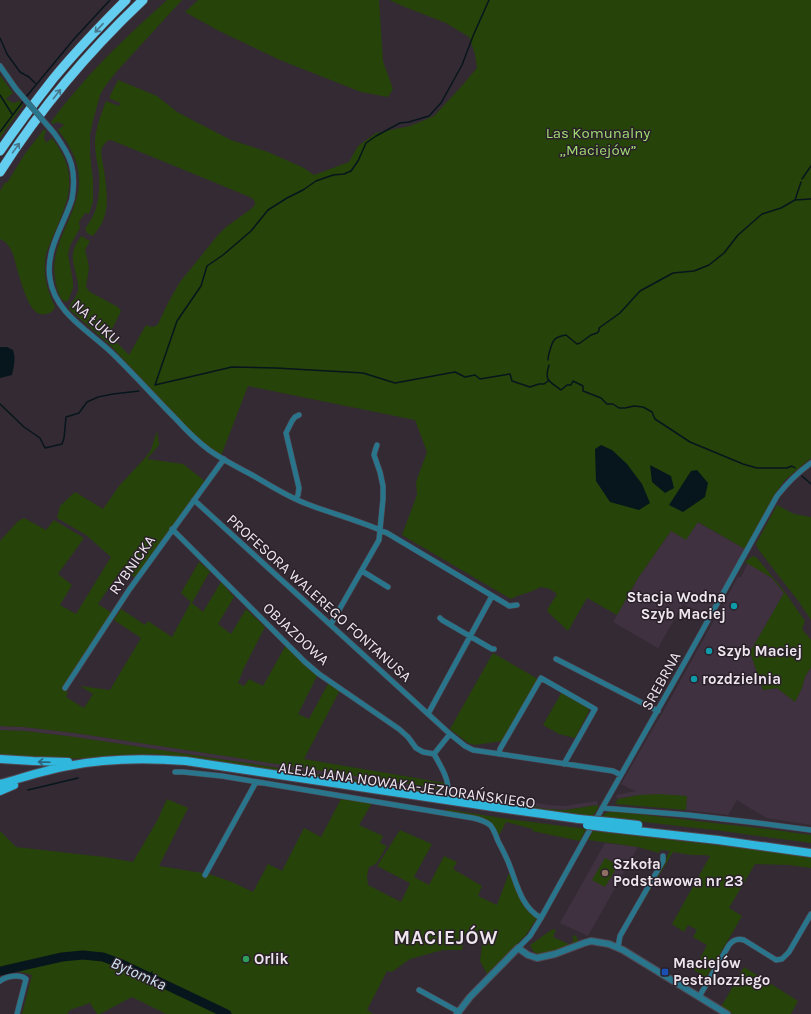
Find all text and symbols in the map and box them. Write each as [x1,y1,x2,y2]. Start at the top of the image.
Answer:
one-way arrow [94,23,104,33]
one-way arrow [52,89,61,100]
park label: Las Komunalny „Maciejów” [546,124,650,159]
one-way arrow [12,143,20,154]
street label: NA ŁUKU [68,296,124,348]
street label: PROFESORA WALEREGO FONTANUSA [223,510,415,686]
street label: RYBNICKA [105,532,159,598]
place label: Stacja Wodna Szyb Maciej [627,588,726,623]
street label: OBJAZDOWA [259,599,333,669]
marker: Stacja Wodna Szyb Maciej [729,601,739,611]
place label: Szyb Maciej [717,642,802,660]
marker: Szyb Maciej [704,646,714,656]
street label: SREBRNA [638,648,685,713]
place label: rozdzielnia [702,670,781,688]
marker: rozdzielnia [689,674,699,684]
one-way arrow [38,758,51,766]
street label: ALEJA JANA NOWAKA-JEZIORAŃSKIEGO [277,758,537,812]
place label: Szkoła Podstawowa nr 23 [613,855,743,890]
marker: Szkoła Podstawowa nr 23 [600,868,610,878]
district label: MACIEJÓW [394,925,498,949]
place label: Orlik [254,950,289,968]
water label: Bytomka [108,953,170,994]
marker: Orlik [241,954,251,964]
place label: Maciejów Pestalozziego [673,954,770,989]
marker: Maciejów Pestalozziego [660,967,670,977]

